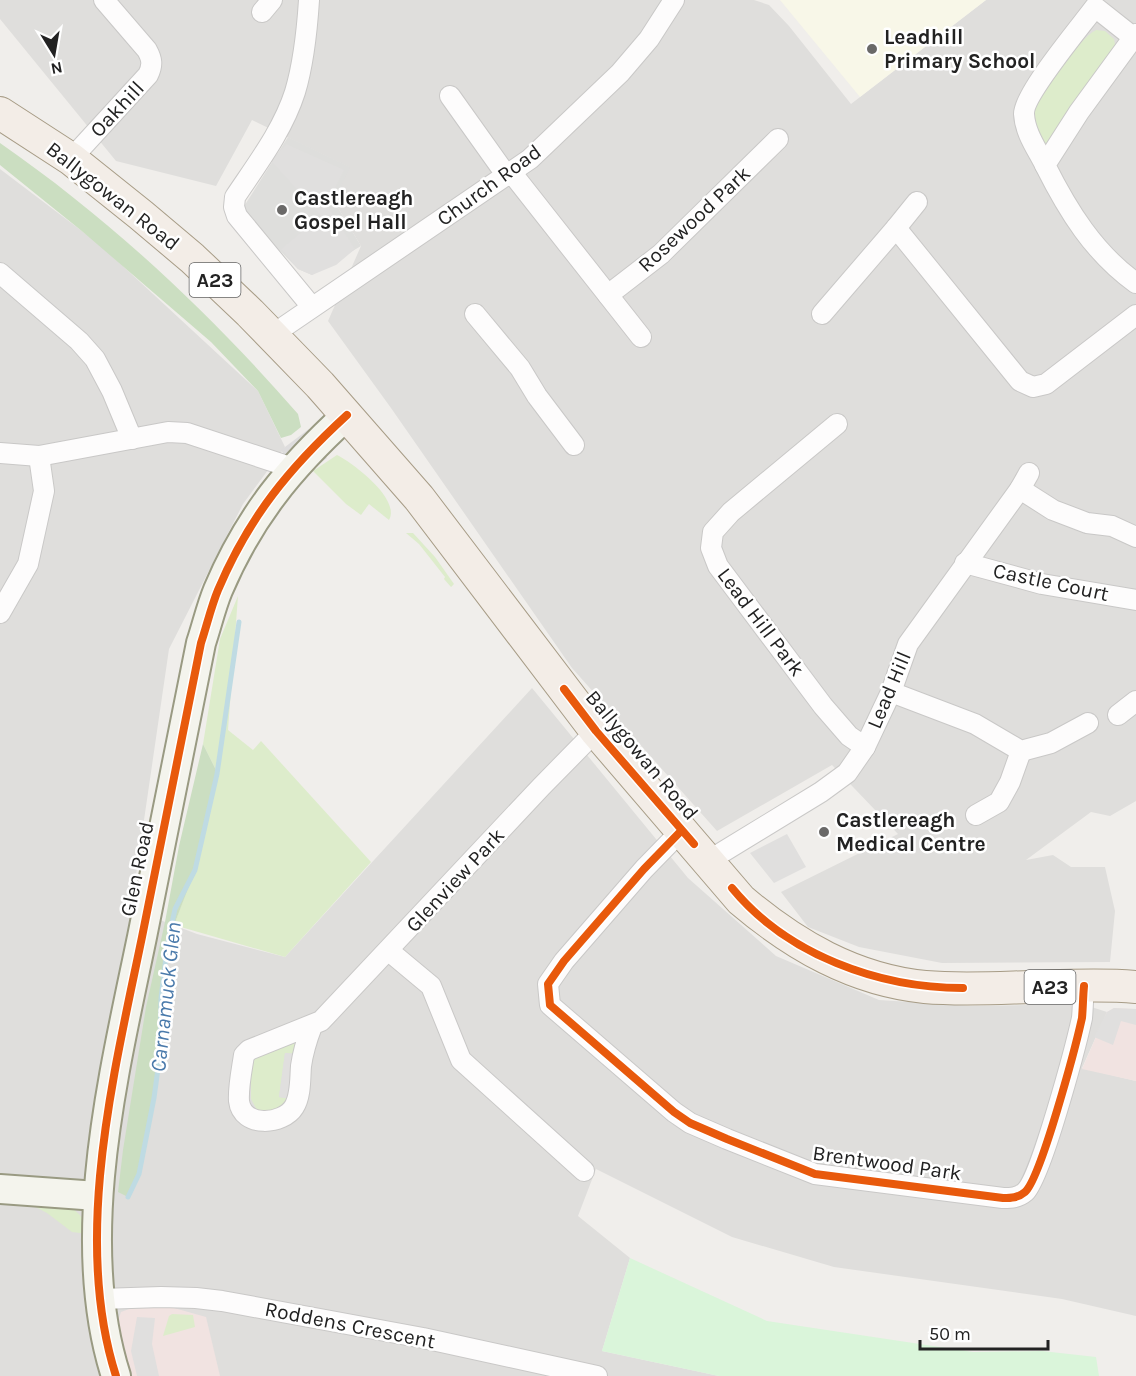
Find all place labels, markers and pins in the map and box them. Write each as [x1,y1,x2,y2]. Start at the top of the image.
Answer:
place label: Leadhill Primary School [884,25,1035,73]
marker: Leadhill Primary School [865,42,879,56]
place label: Castlereagh Gospel Hall [294,186,413,234]
marker: Castlereagh Gospel Hall [275,203,289,217]
place label: Castlereagh Medical Centre [836,808,986,856]
marker: Castlereagh Medical Centre [817,825,831,839]

